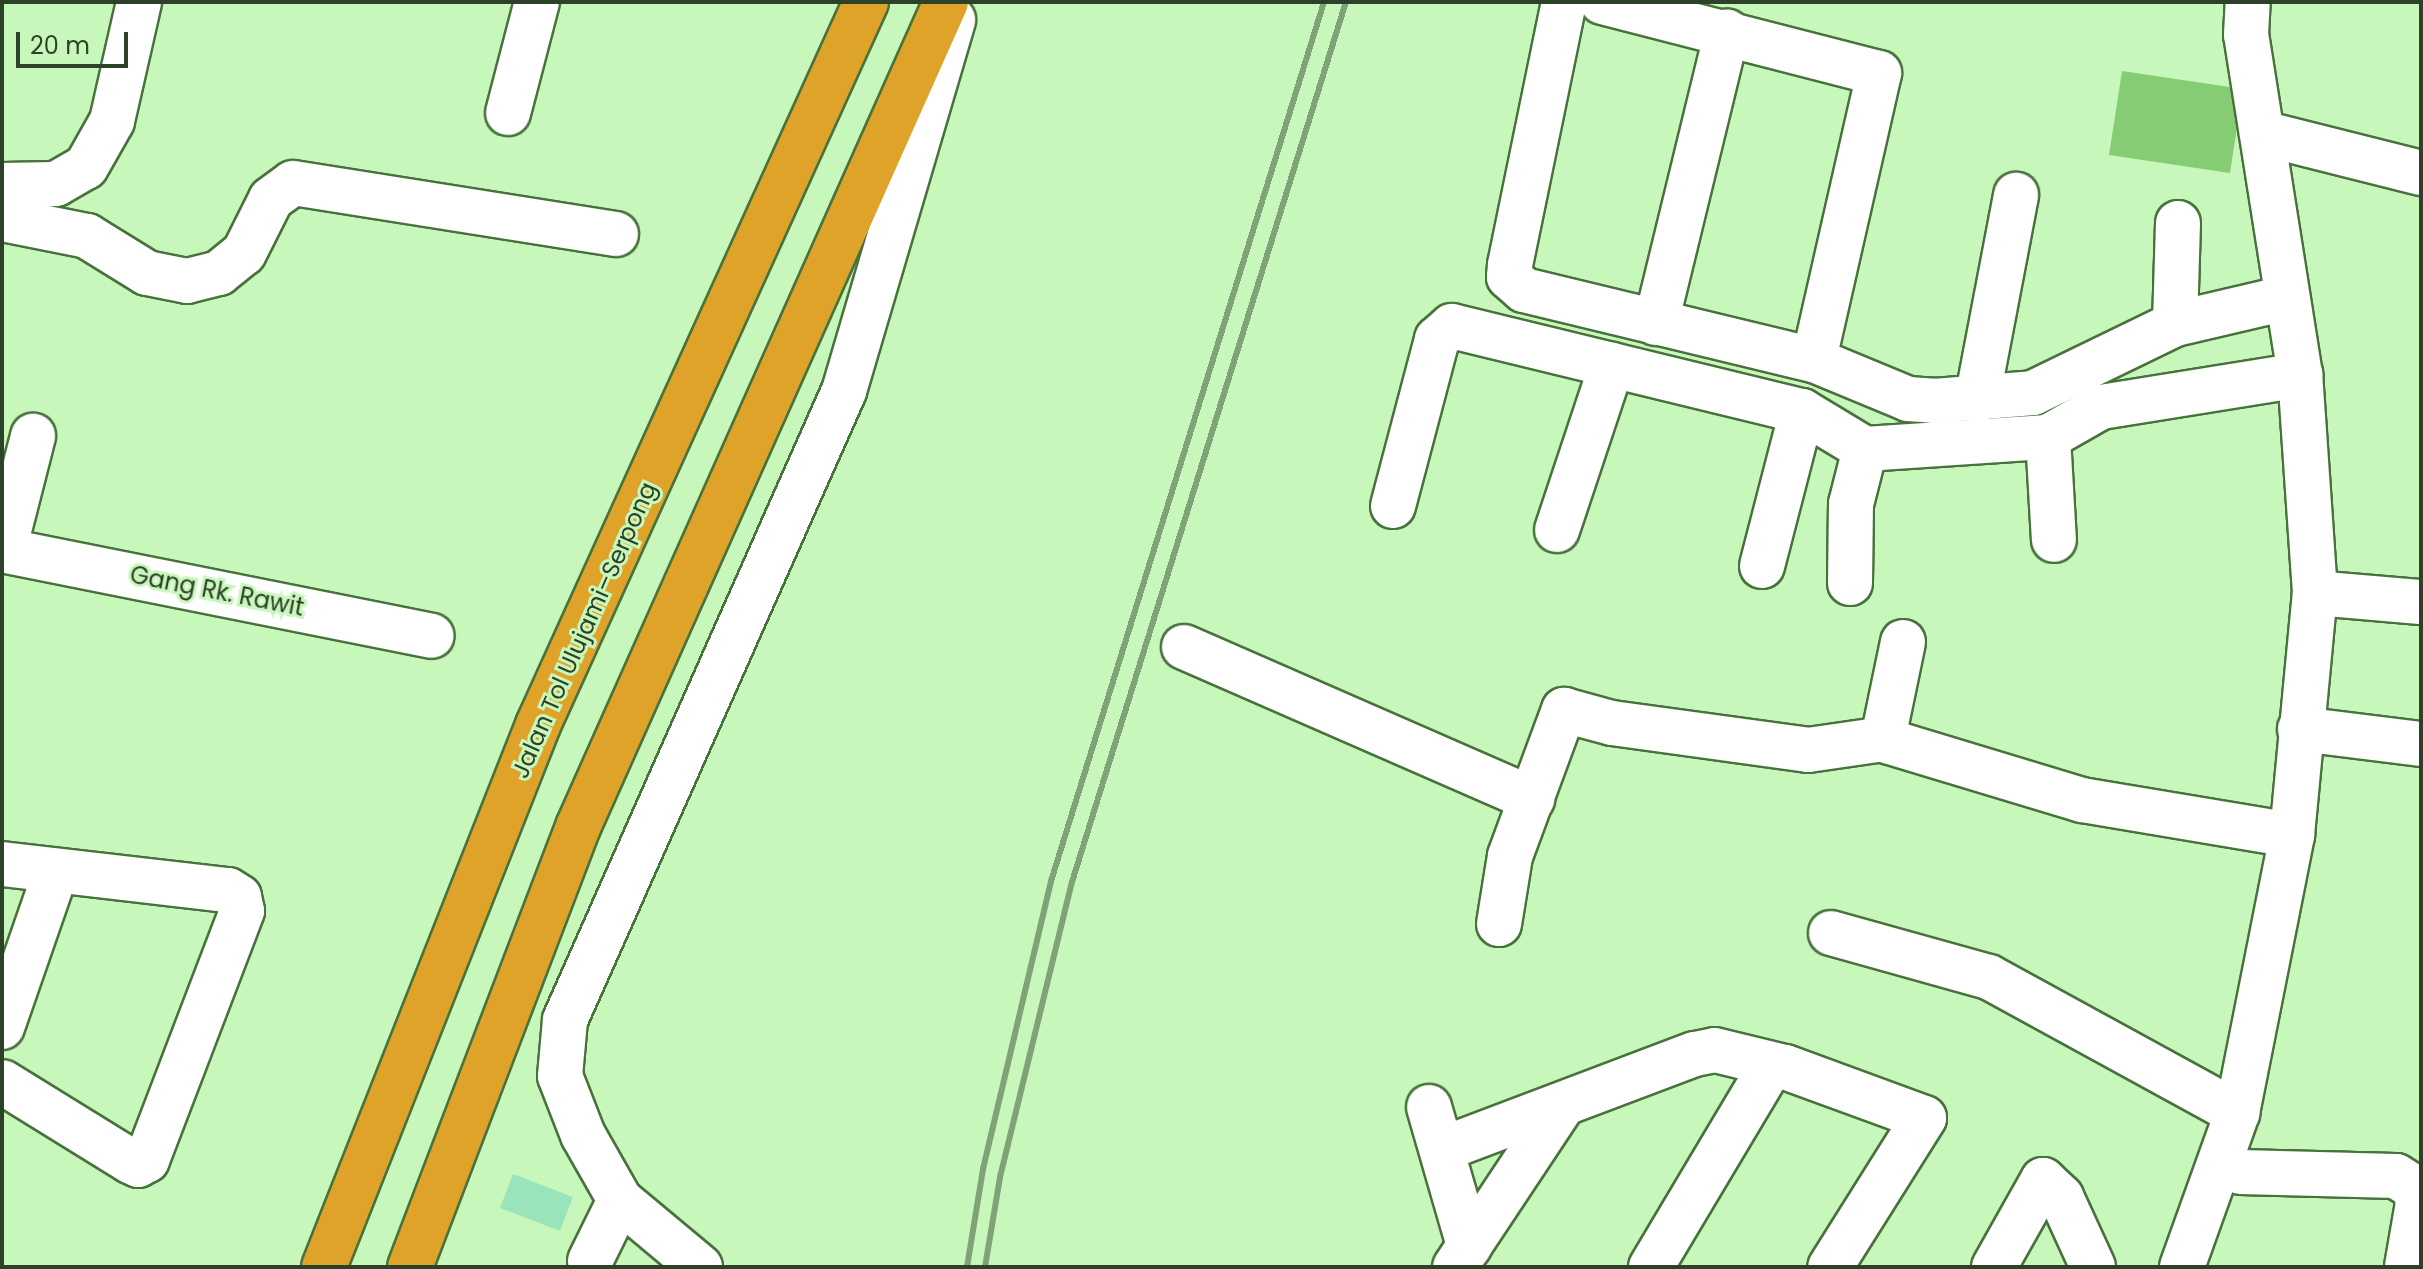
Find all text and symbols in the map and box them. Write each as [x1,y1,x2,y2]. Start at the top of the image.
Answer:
scale bar [20,16,132,66]
text: 20 m [30,29,90,62]
street label: Jalan Tol Ulujami–Serpong [506,477,662,783]
street label: Gang Rk. Rawit [128,560,306,622]

